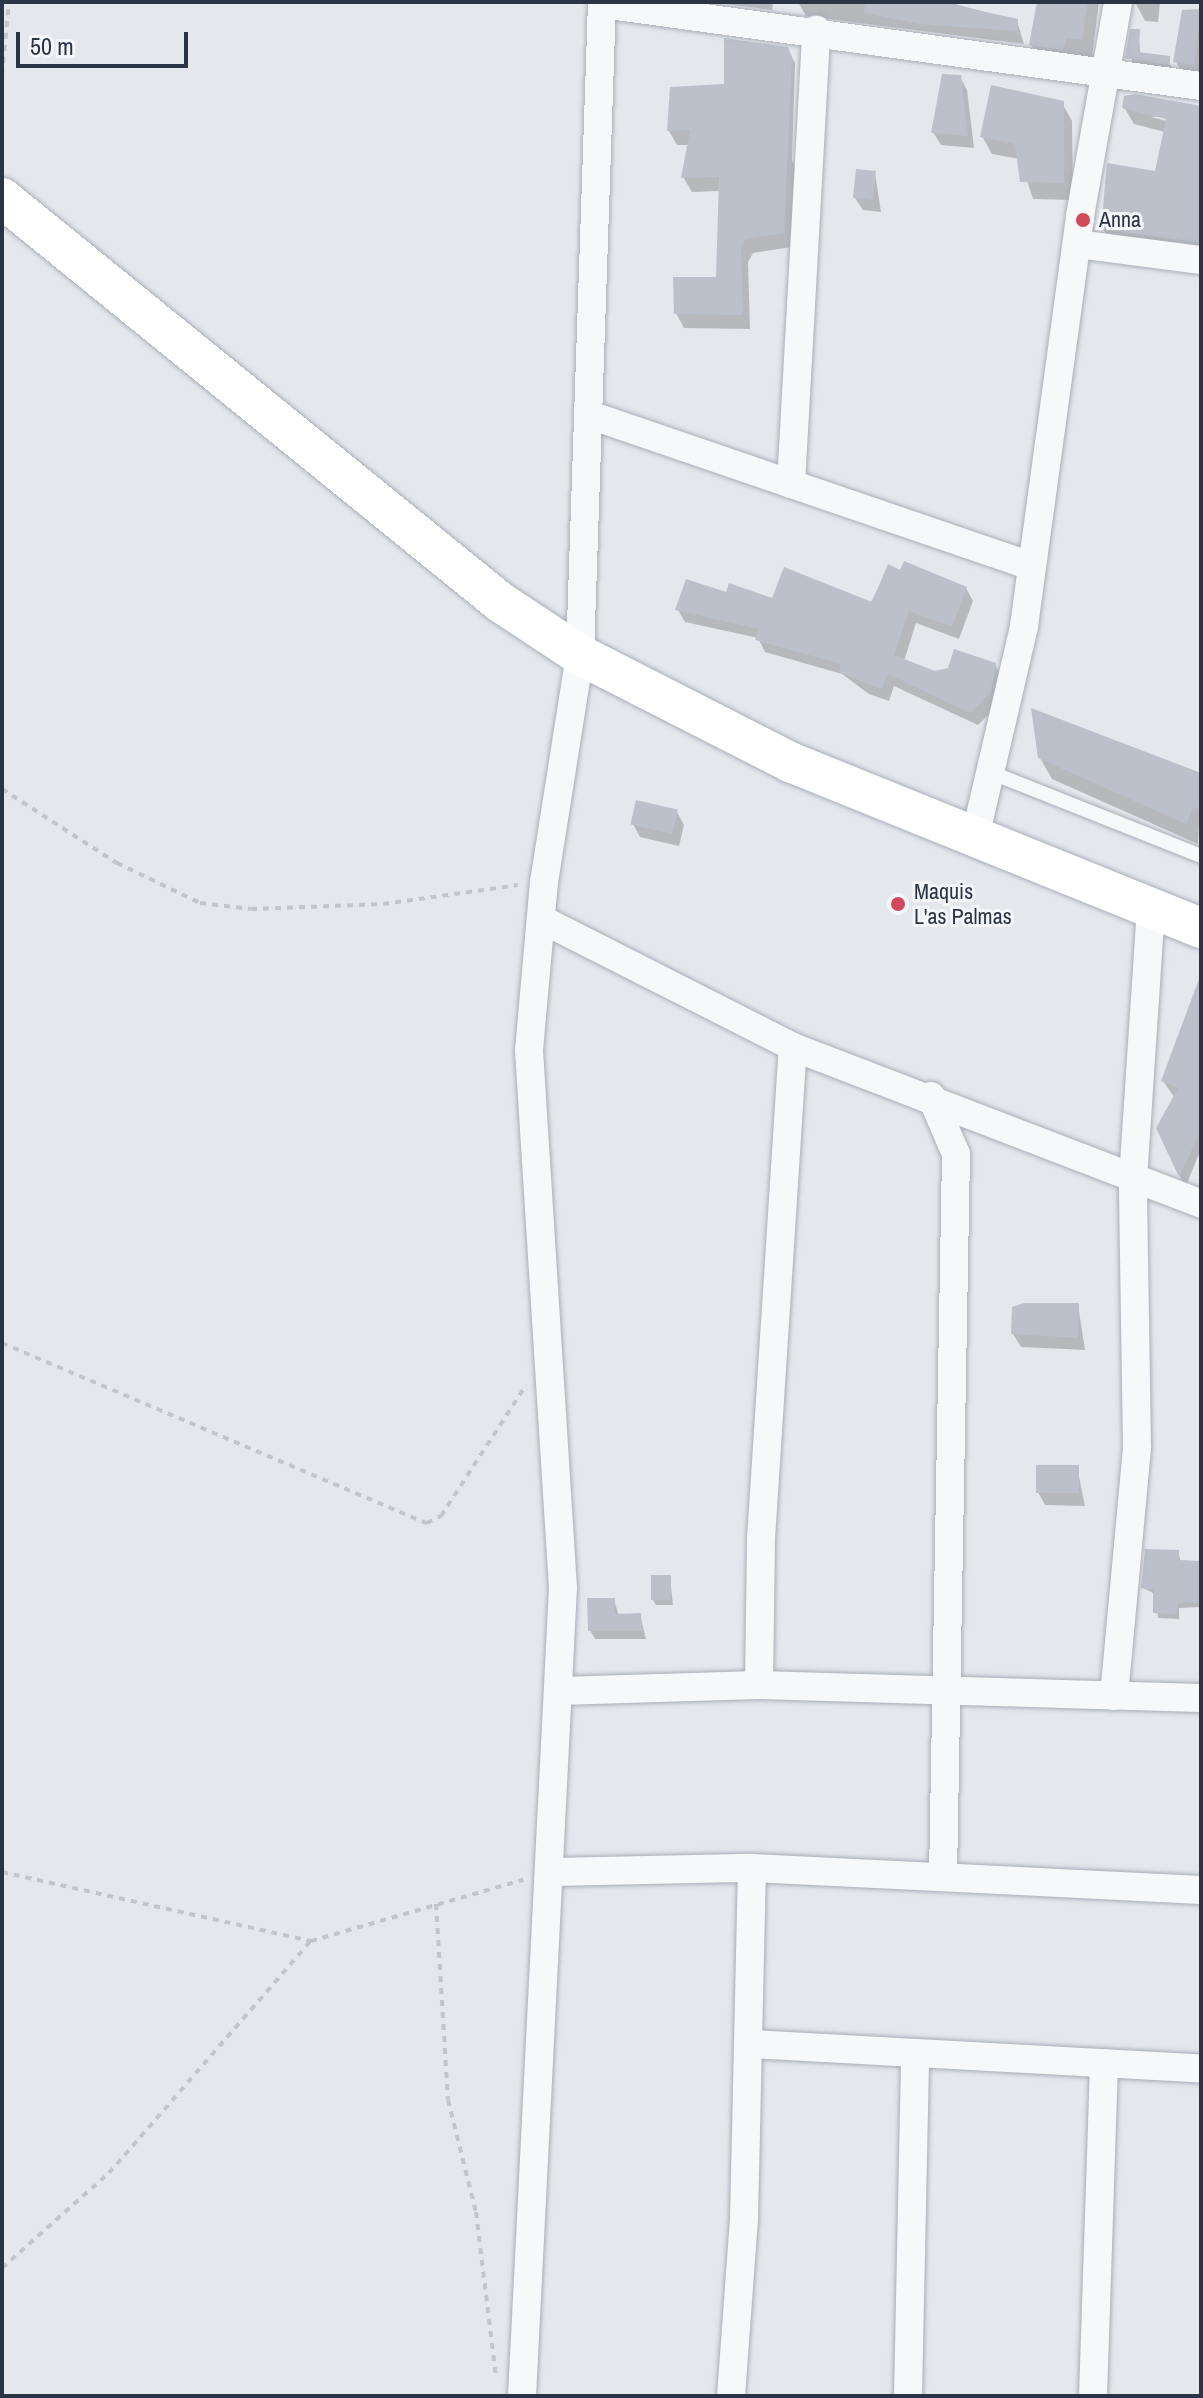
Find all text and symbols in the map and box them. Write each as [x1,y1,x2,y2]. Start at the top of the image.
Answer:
scale bar [20,16,192,66]
text: 50 m [30,30,74,62]
place label: Anna [1099,207,1141,233]
marker: Anna [1074,211,1092,229]
place label: Maquis L'as Palmas [914,878,1012,930]
marker: Maquis L'as Palmas [889,895,907,913]

